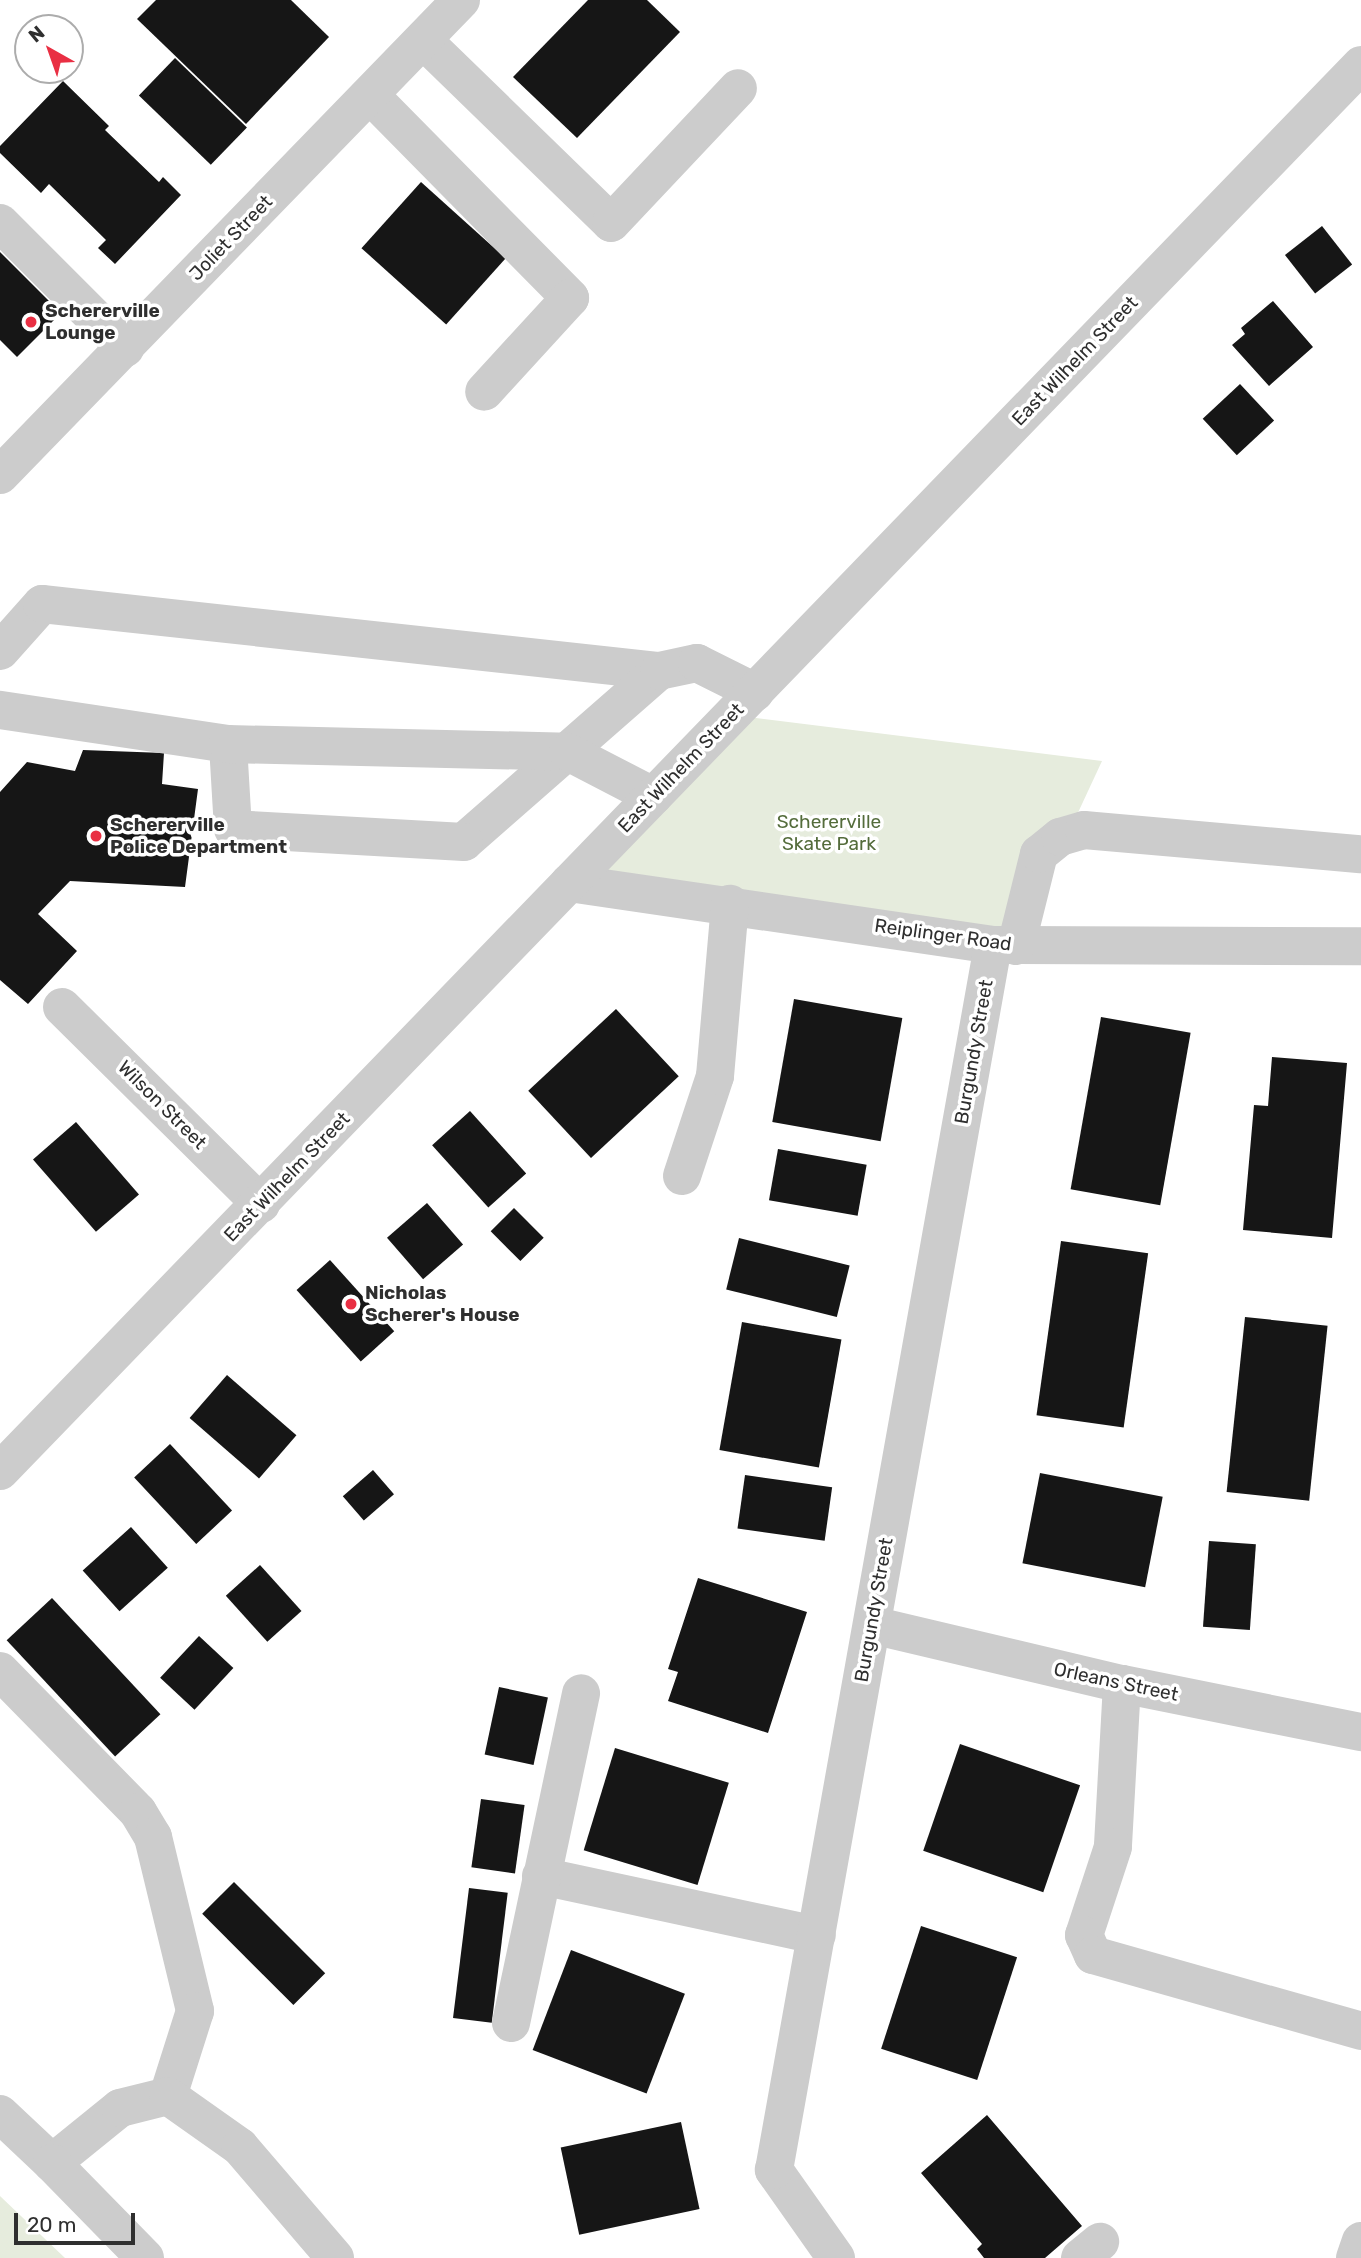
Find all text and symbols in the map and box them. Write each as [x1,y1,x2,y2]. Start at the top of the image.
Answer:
north arrow [14,14,84,84]
text: N [24,21,49,47]
street label: Joliet Street [185,191,277,285]
street label: East Wilhelm Street [1007,291,1143,431]
place label: Schererville Lounge [45,300,160,344]
marker: Schererville Lounge [23,314,39,330]
street label: East Wilhelm Street [613,698,749,838]
park label: Schererville Skate Park [777,811,881,855]
place label: Schererville Police Department [110,814,287,858]
marker: Schererville Police Department [88,828,104,844]
street label: Reiplinger Road [873,914,1013,956]
street label: Burgundy Street [950,978,998,1126]
street label: Wilson Street [113,1056,211,1154]
street label: East Wilhelm Street [219,1107,355,1247]
place label: Nicholas Scherer's House [365,1282,519,1326]
marker: Nicholas Scherer's House [343,1296,359,1312]
street label: Burgundy Street [850,1536,898,1684]
street label: Orleans Street [1052,1658,1180,1706]
scale bar [18,2198,138,2242]
text: 20 m [27,2212,76,2237]

